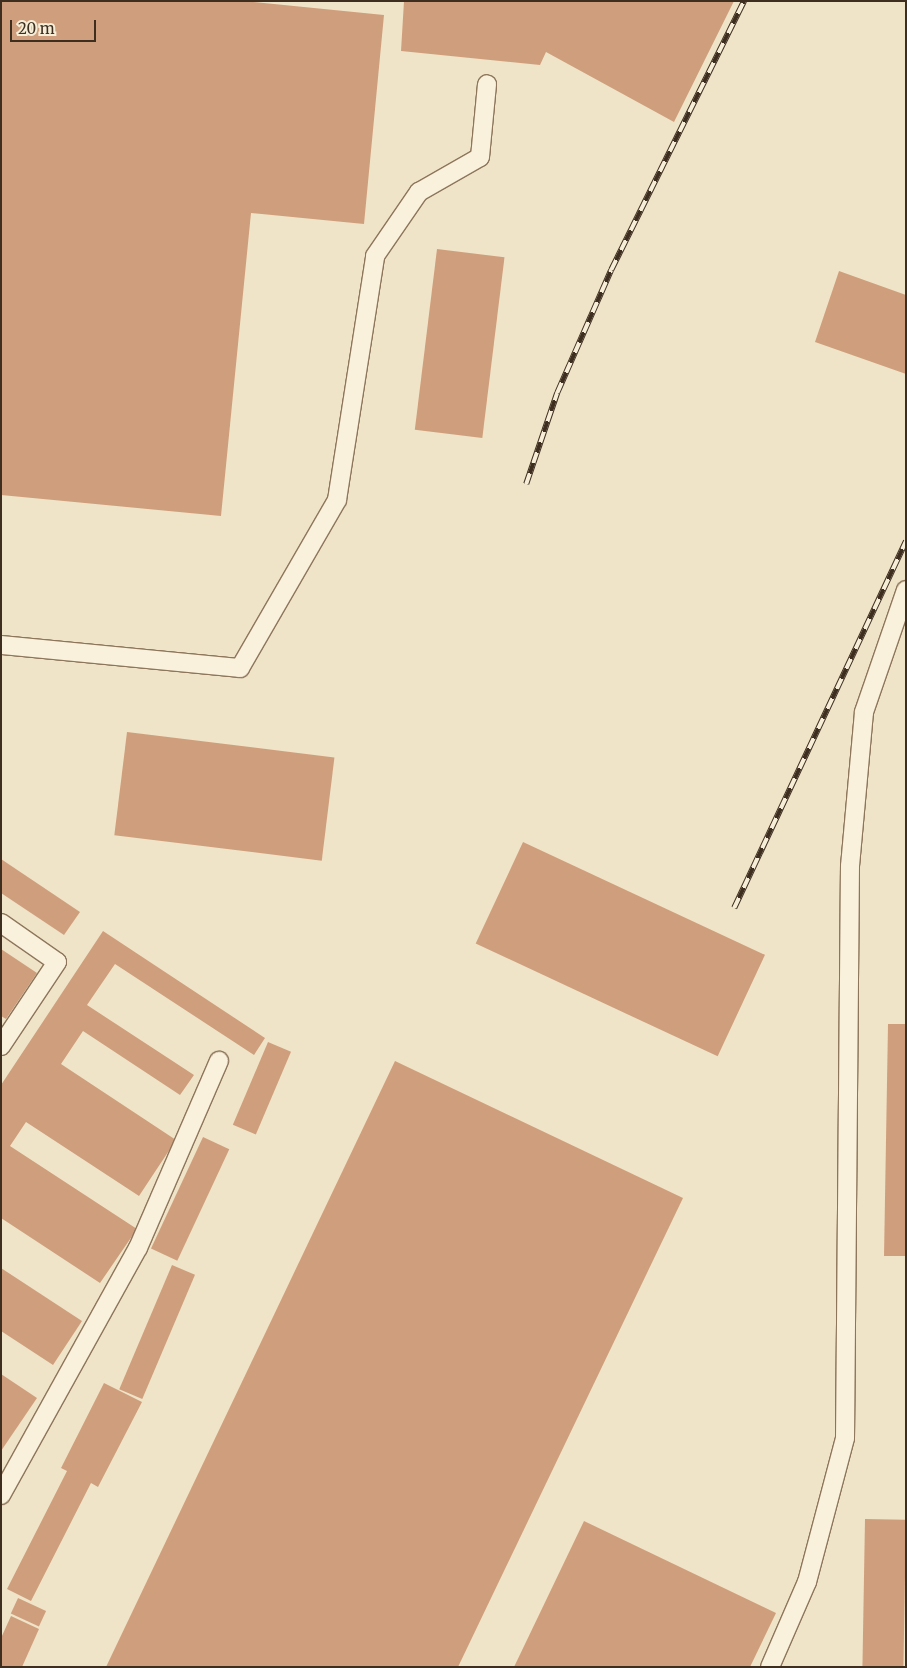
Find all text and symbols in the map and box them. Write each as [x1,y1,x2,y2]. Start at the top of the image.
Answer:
scale bar [12,10,99,42]
text: 20 m [18,19,55,38]

